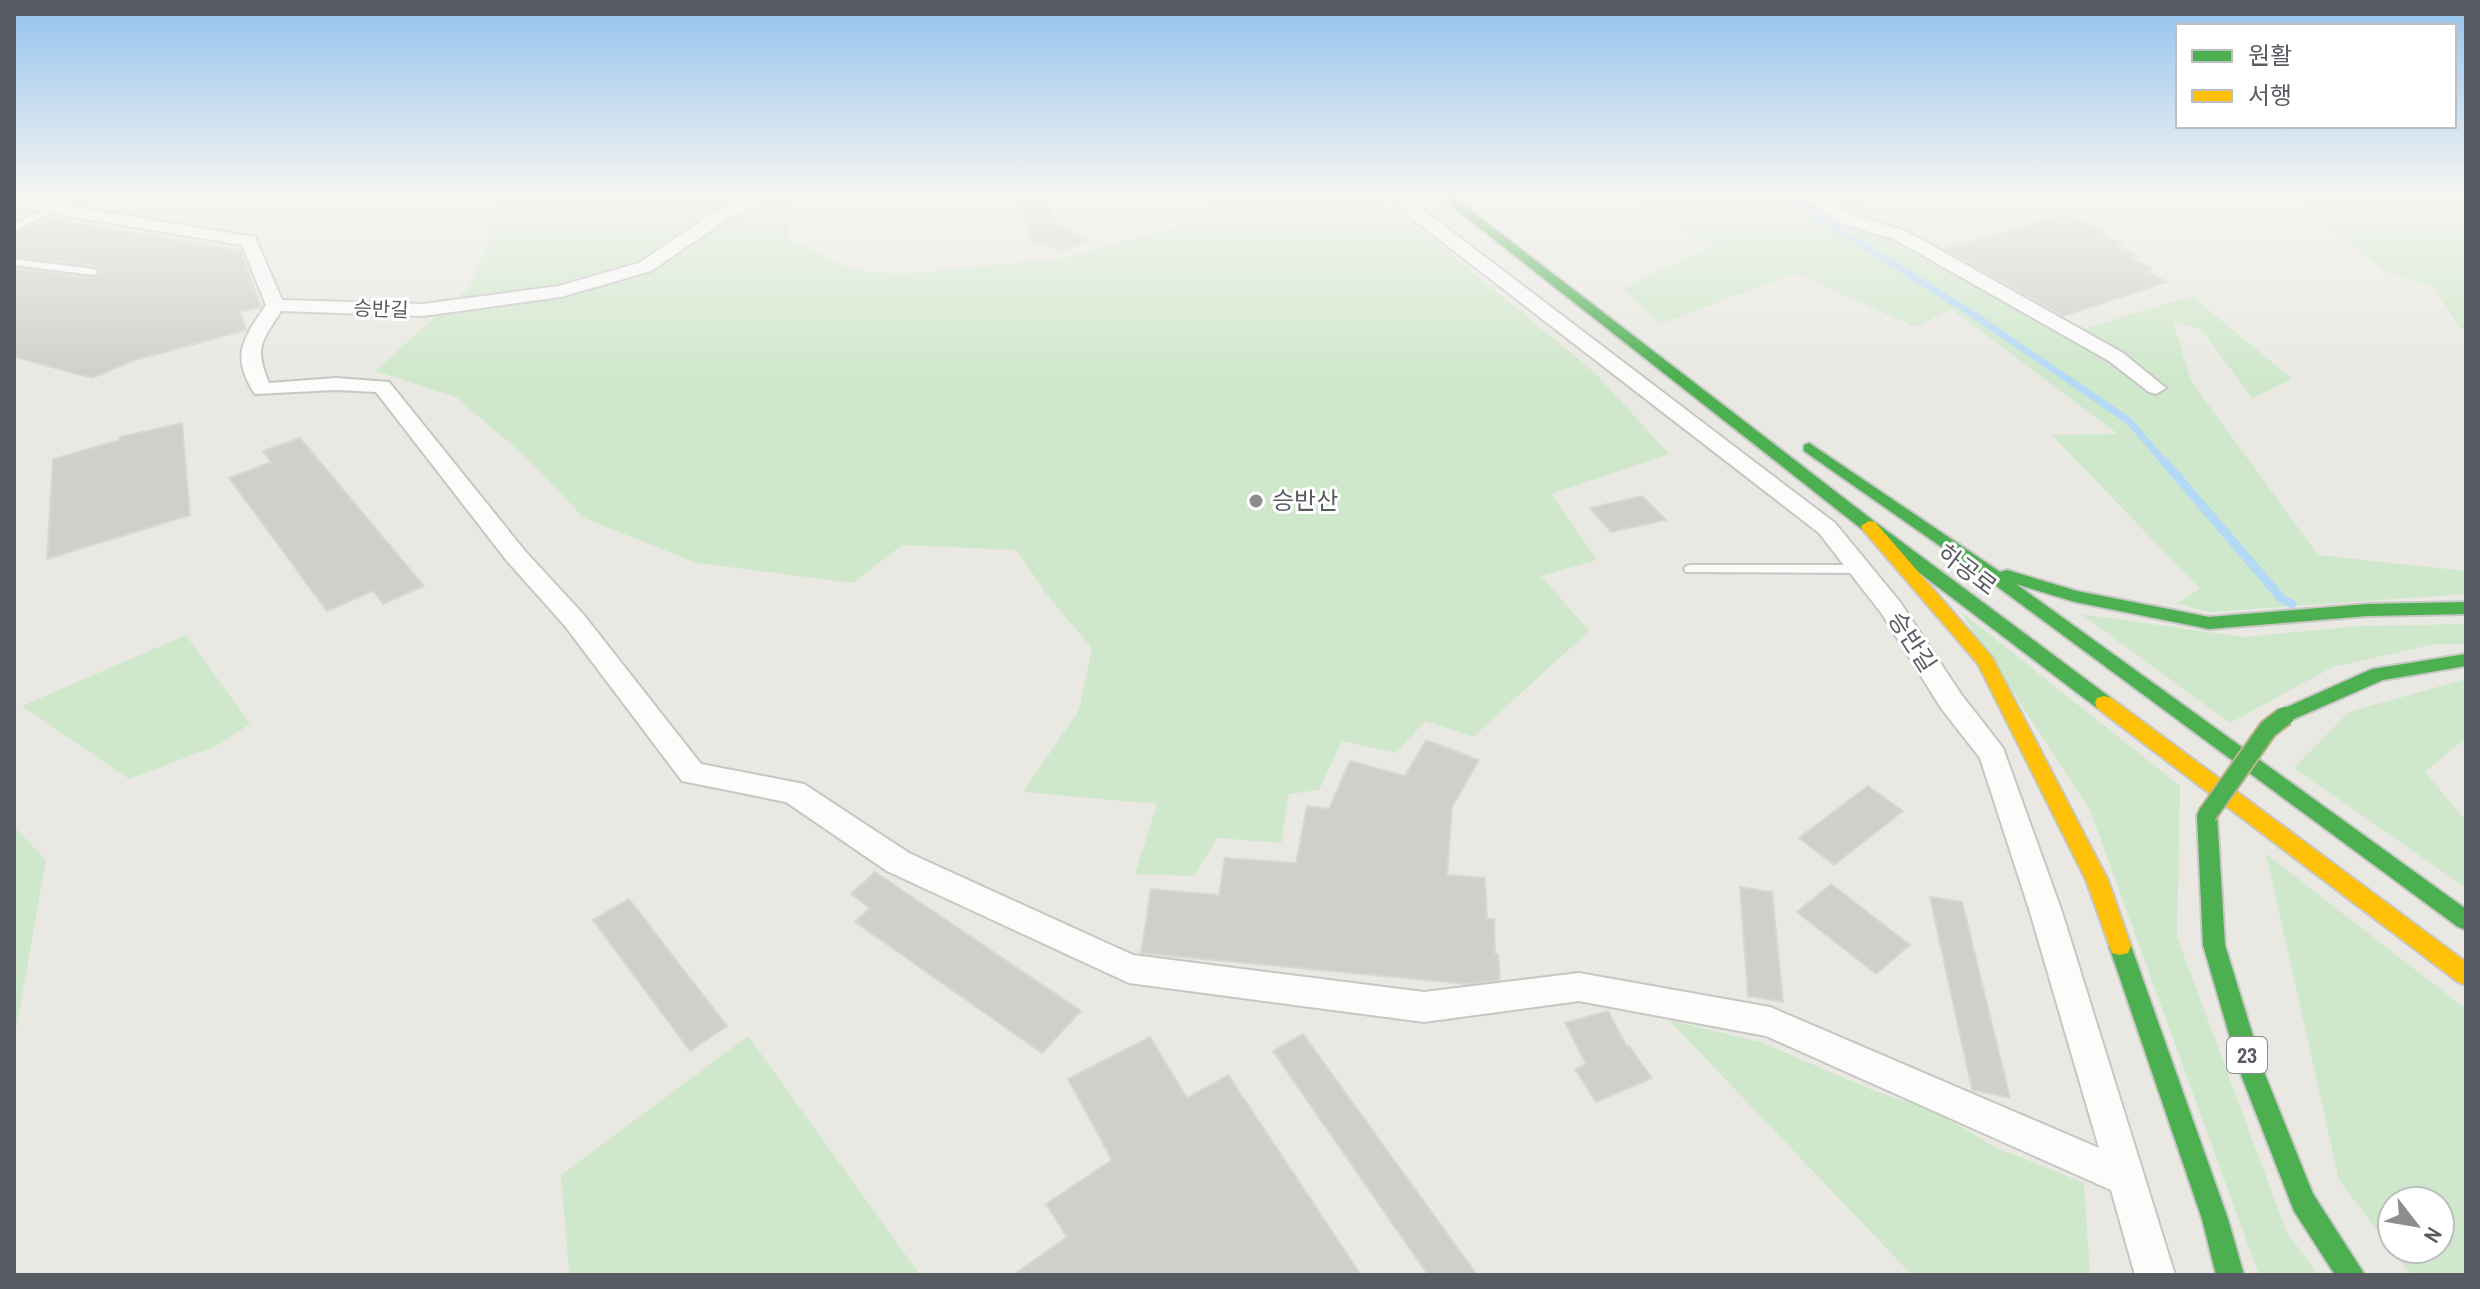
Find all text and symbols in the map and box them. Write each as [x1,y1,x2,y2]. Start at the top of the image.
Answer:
legend [2176,24,2456,128]
text: 원활 [2248,39,2292,71]
text: 서행 [2248,79,2292,111]
street label: 승반길 [353,294,409,323]
place label: 승반산 [1272,484,1338,516]
marker: 승반산 [1247,492,1265,510]
street label: 하공로 [1932,536,2004,602]
street label: 승반길 [1881,605,1944,678]
road number: 23 [2227,1037,2267,1073]
north arrow [2376,1185,2456,1265]
text: N [2417,1222,2449,1249]

